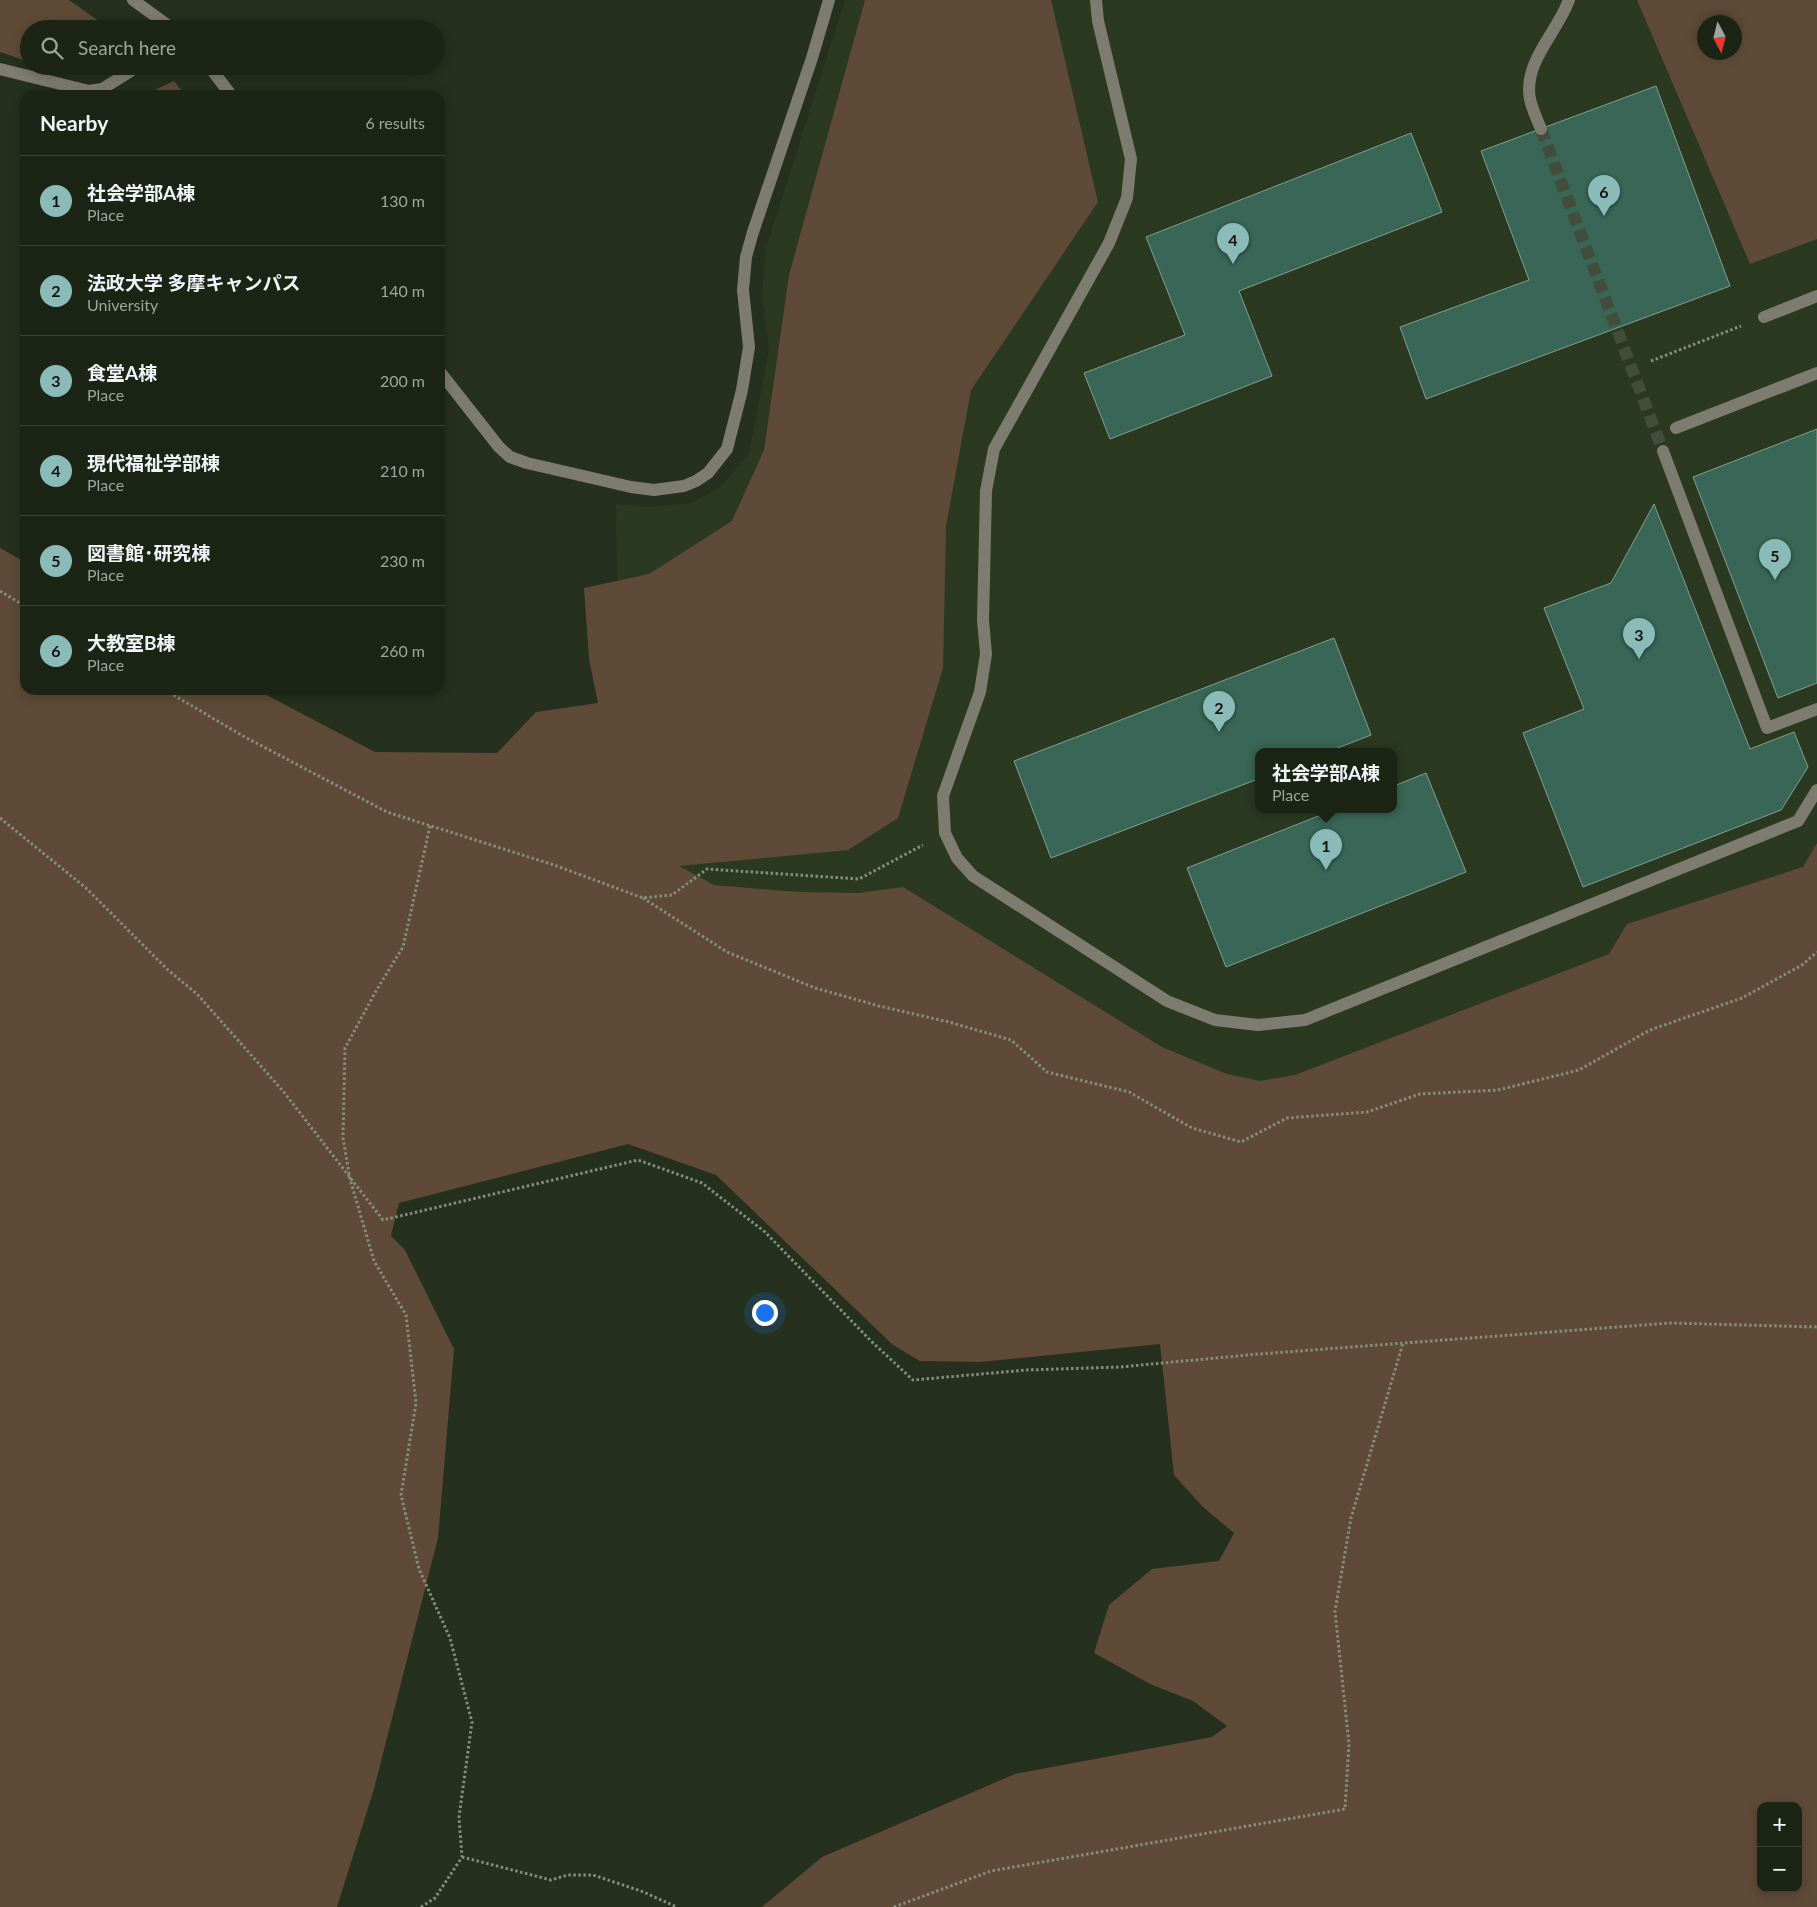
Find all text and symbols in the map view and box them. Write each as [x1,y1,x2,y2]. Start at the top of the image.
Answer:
north arrow [1697,15,1742,60]
search box [20,20,445,75]
icon: search [38,34,66,62]
text: Search here [78,36,176,59]
text: Nearby [40,110,108,135]
text: 6 results [365,113,425,132]
pin: 6 [1588,175,1620,216]
text: 社会学部A棟 [87,181,195,204]
text: 1 [51,191,61,210]
text: 130 m [380,191,425,210]
text: Place [87,205,124,224]
pin: 4 [1217,223,1249,264]
text: 法政大学 多摩キャンパス [87,271,301,294]
text: 2 [51,281,61,300]
text: 140 m [380,281,425,300]
text: University [87,295,158,314]
text: 食堂A棟 [87,361,157,384]
text: 3 [51,371,61,390]
text: 200 m [380,371,425,390]
text: Place [87,385,124,404]
text: 現代福祉学部棟 [87,451,220,474]
text: 4 [51,461,61,480]
text: 210 m [380,461,425,480]
text: Place [87,475,124,494]
pin: 5 [1759,539,1791,580]
text: 図書館･研究棟 [87,541,211,564]
text: 5 [51,551,61,570]
text: 230 m [380,551,425,570]
text: Place [87,565,124,584]
pin: 3 [1623,618,1655,659]
text: 大教室B棟 [87,631,176,654]
text: 6 [51,641,61,660]
text: 260 m [380,641,425,660]
text: Place [87,655,124,674]
pin: 2 [1203,691,1235,732]
popup [1255,748,1397,813]
text: 社会学部A棟 [1272,761,1380,784]
text: Place [1272,785,1309,804]
pin: 1 [1310,829,1342,870]
your location [752,1300,778,1326]
map controls [1757,1802,1802,1892]
button: + [1757,1802,1802,1847]
button: − [1757,1847,1802,1892]

